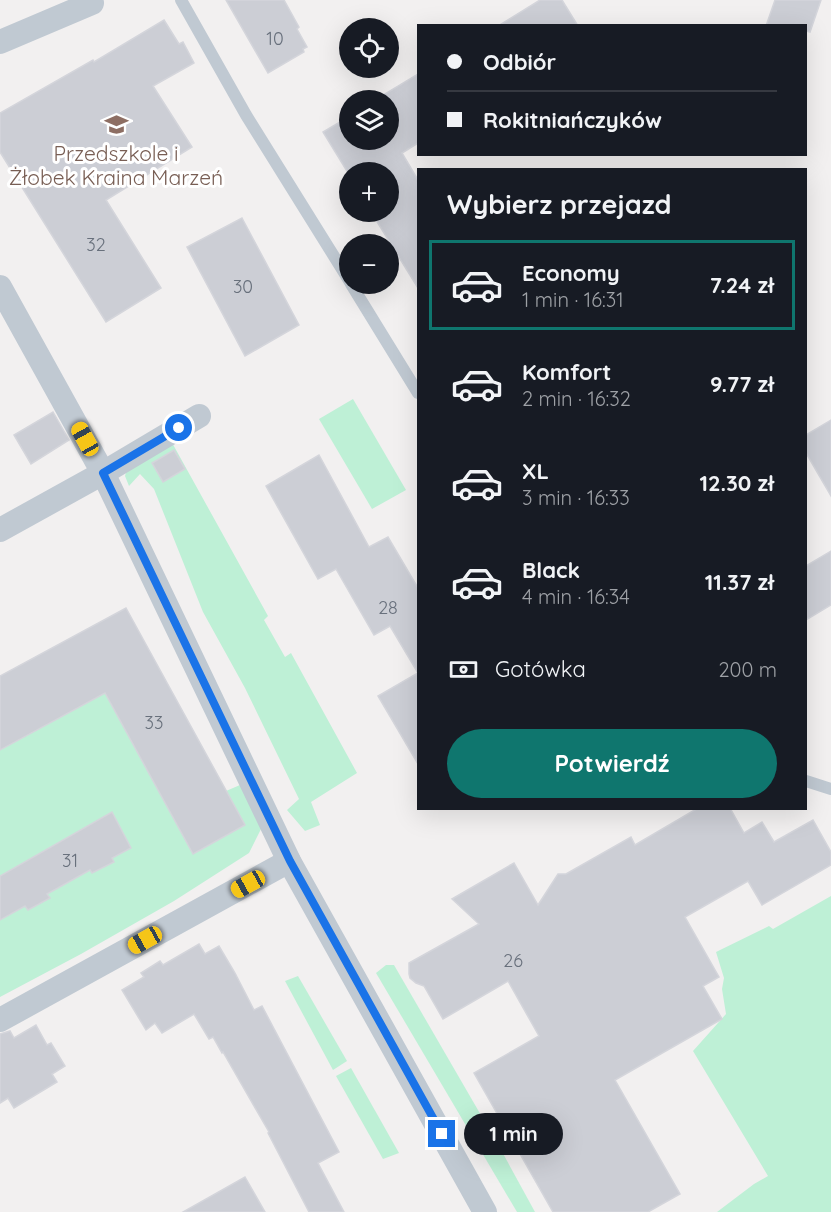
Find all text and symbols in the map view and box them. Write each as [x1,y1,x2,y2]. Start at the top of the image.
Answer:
map controls [339,18,399,294]
button: locate [339,18,399,78]
house number: 10 [266,27,284,50]
text: Odbiór [483,48,556,76]
button: layers [339,90,399,150]
text: Rokitniańczyków [483,106,662,134]
school or university icon: Przedszkole i Żłobek Kraina Marzeń [103,112,129,138]
place label: Przedszkole i Żłobek Kraina Marzeń [9,140,223,190]
button: + [339,162,399,222]
text: Wybierz przejazd [447,187,671,221]
house number: 32 [86,233,106,256]
button: − [339,234,399,294]
icon: car [450,258,504,312]
text: Economy [522,259,620,287]
text: 7.24 zł [710,271,774,299]
house number: 30 [233,275,253,298]
text: 1 min · 16:31 [522,287,624,312]
icon: car [450,357,504,411]
text: Komfort [522,358,611,386]
text: 9.77 zł [710,370,774,398]
text: 2 min · 16:32 [522,386,631,411]
route start [165,414,192,441]
car [68,419,102,459]
icon: car [450,456,504,510]
text: XL [522,457,549,485]
text: 12.30 zł [699,469,774,497]
text: 3 min · 16:33 [522,485,630,510]
icon: car [450,555,504,609]
text: Black [522,556,580,584]
text: 11.37 zł [705,568,774,596]
text: 4 min · 16:34 [522,584,630,609]
house number: 28 [378,596,398,619]
icon: cash [447,653,480,686]
text: Gotówka [495,655,586,683]
text: 200 m [718,657,777,682]
house number: 33 [145,711,163,734]
button: Potwierdź [447,729,777,798]
house number: 31 [62,849,78,872]
car [228,867,268,901]
car [125,923,165,957]
house number: 26 [503,949,523,972]
callout: 1 min [463,1113,562,1155]
route end [428,1120,455,1147]
text: 1 min [489,1121,538,1146]

